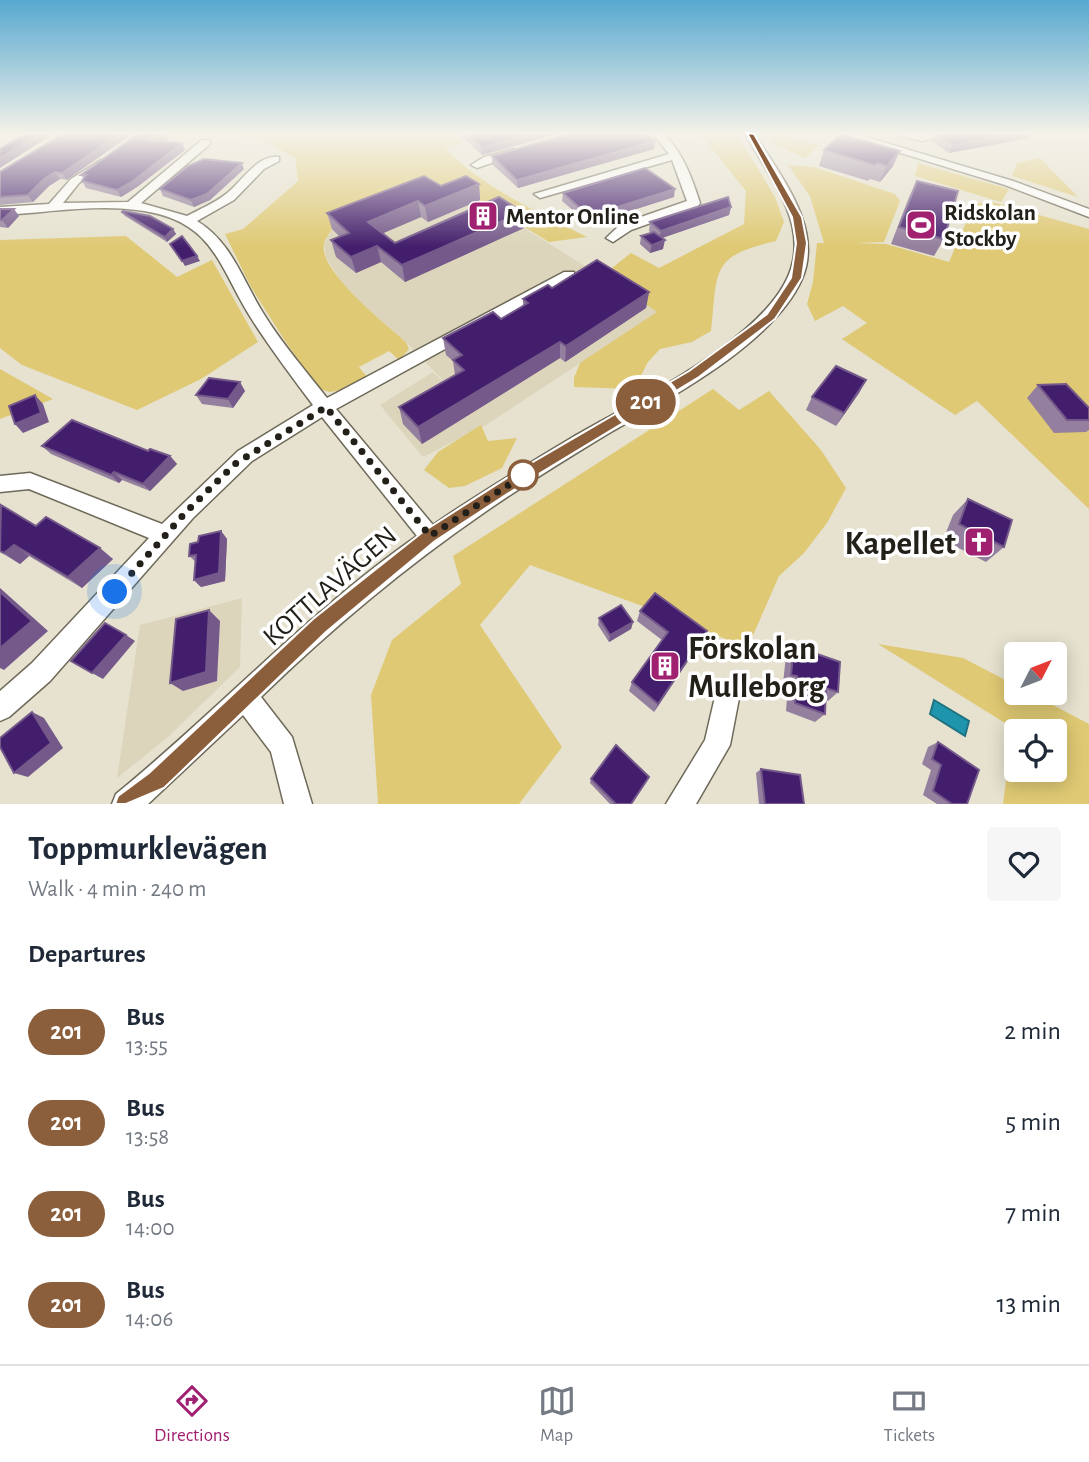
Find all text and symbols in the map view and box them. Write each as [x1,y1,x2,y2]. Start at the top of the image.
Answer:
building icon: Mentor Online [466,199,500,233]
place label: Ridskolan Stockby [944,202,1036,251]
place label: Mentor Online [506,206,639,229]
sports icon: Ridskolan Stockby [904,208,938,242]
line badge: 201 [606,379,686,425]
text: 201 [630,390,662,414]
unlabelled marker [508,460,538,490]
street label: KOTTLAVÄGEN [257,520,402,652]
church icon: Kapellet [962,525,996,559]
place label: Kapellet [845,528,956,561]
your location [97,574,132,609]
place label: Förskolan Mulleborg [688,633,826,704]
north arrow [1004,642,1068,705]
map controls [1004,642,1067,782]
building icon: Förskolan Mulleborg [648,649,682,683]
button: locate [1004,719,1067,782]
button: heart [987,827,1061,901]
text: Toppmurklevägen [28,833,268,866]
text: Walk · 4 min · 240 m [28,878,206,901]
text: Departures [28,941,146,967]
text: Bus [126,1004,165,1030]
text: 2 min [1004,1018,1061,1044]
text: 201 [50,1020,83,1044]
text: 13:55 [126,1035,168,1058]
text: Bus [126,1095,165,1121]
text: 5 min [1005,1109,1061,1135]
text: 201 [50,1111,83,1135]
text: 13:58 [126,1126,169,1149]
text: Bus [126,1186,165,1212]
text: 7 min [1005,1200,1061,1226]
text: 201 [50,1202,83,1226]
text: 14:00 [126,1217,175,1240]
text: Bus [126,1277,165,1303]
text: 13 min [997,1291,1061,1317]
text: 201 [50,1293,83,1317]
text: 14:06 [126,1308,173,1331]
tab: Directions [154,1382,230,1447]
tab: Map [538,1382,576,1447]
tab: Tickets [884,1382,935,1447]

